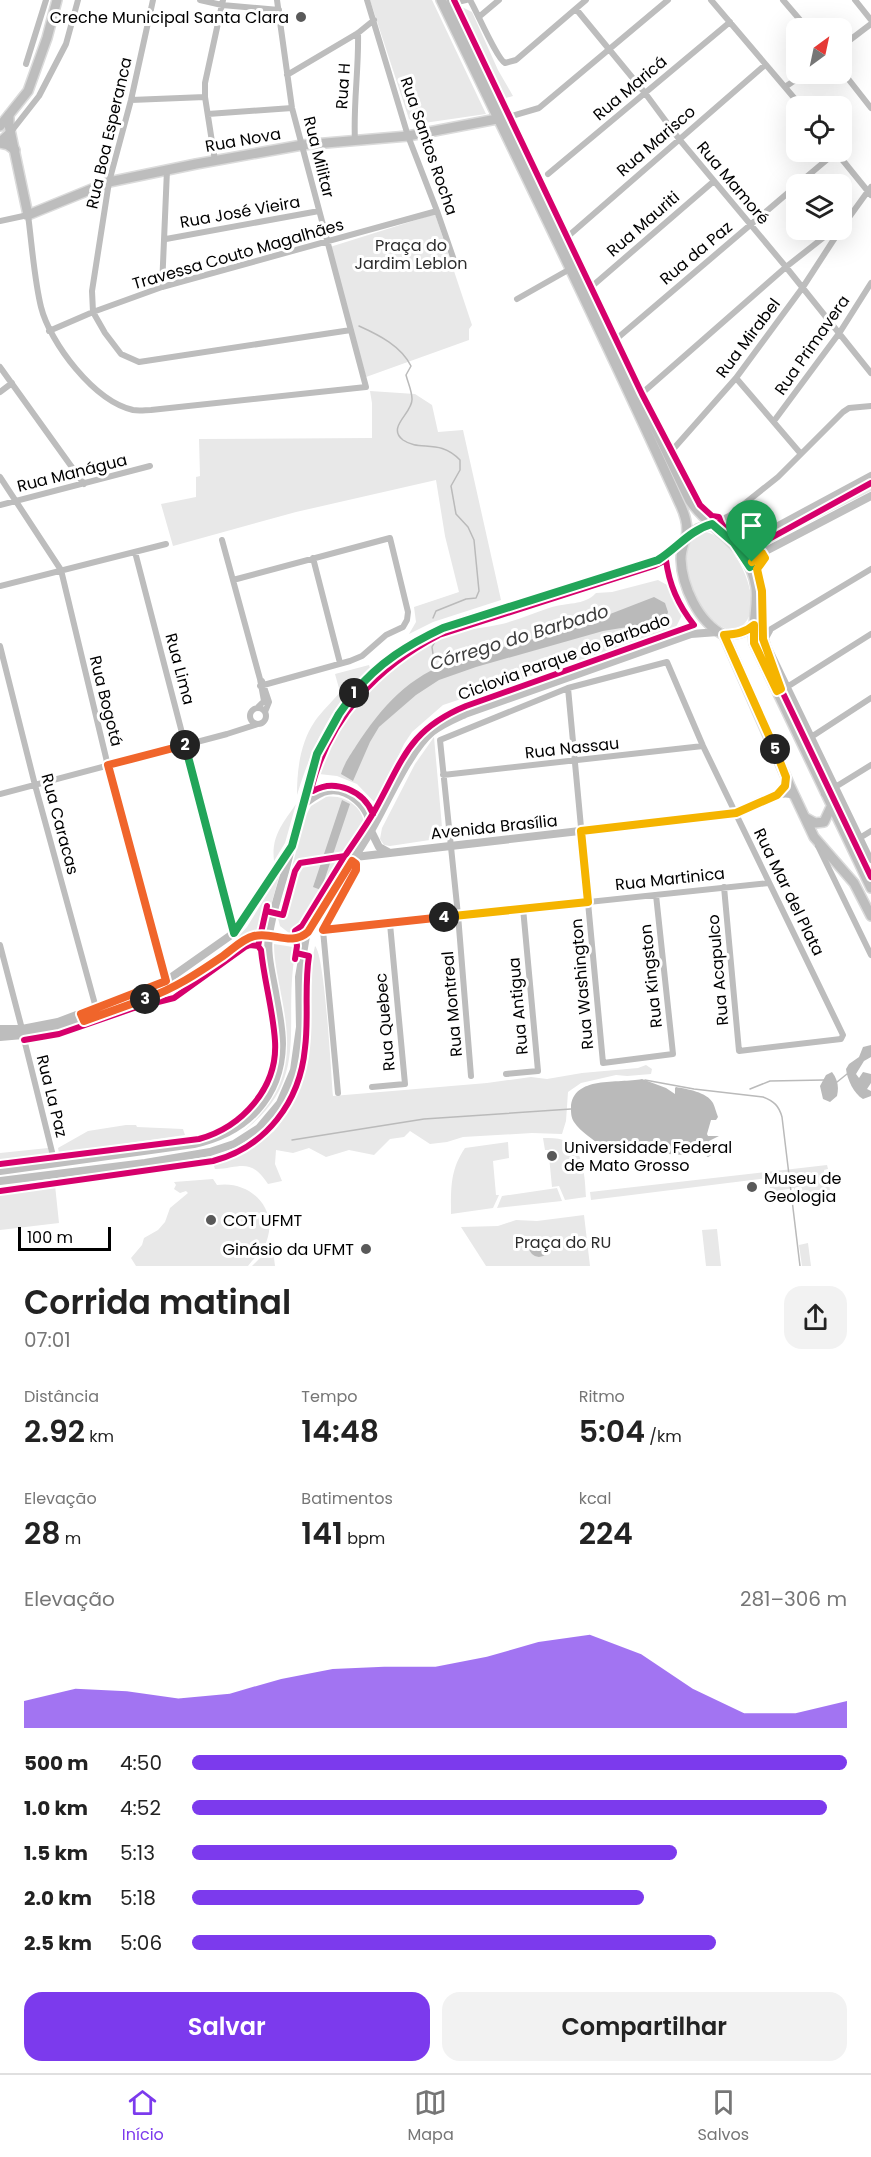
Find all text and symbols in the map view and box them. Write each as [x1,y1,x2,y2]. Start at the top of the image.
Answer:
place label: Creche Municipal Santa Clara [50,6,289,29]
marker: Creche Municipal Santa Clara [294,10,308,24]
north arrow [786,18,852,84]
map controls [786,18,852,240]
street label: Rua Maricá [588,50,672,126]
street label: Rua Boa Esperanca [80,55,138,211]
street label: Rua H [330,62,356,110]
street label: Rua Santos Rocha [395,74,463,218]
button: locate [786,96,852,162]
street label: Rua Marisco [612,100,700,182]
street label: Rua Militar [298,114,340,200]
street label: Rua Nova [203,122,283,158]
street label: Rua Mamoré [691,136,775,230]
button: layers [786,174,852,240]
street label: Rua Mauriti [602,186,684,262]
street label: Rua José Vieira [178,190,302,234]
street label: Travessa Couto Magalhães [130,213,346,295]
street label: Rua da Paz [655,216,737,290]
park label: Praça do Jardim Leblon [355,234,467,275]
street label: Rua Primavera [769,290,855,400]
street label: Rua Mirabel [710,293,786,383]
street label: Rua Manágua [15,448,129,498]
pin [726,500,777,562]
icon: arrive [735,509,768,542]
water label: Córrego do Barbado [426,598,612,676]
street label: Ciclovia Parque do Barbado [455,608,673,706]
street label: Rua Lima [159,631,201,707]
street label: Rua Bogotá [84,653,128,749]
pin: 1 [339,678,369,708]
text: 1 [351,681,357,704]
pin: 2 [170,730,200,760]
street label: Rua Nassau [524,732,620,764]
text: 2 [180,733,190,756]
pin: 5 [760,734,790,764]
text: 5 [770,737,780,760]
street label: Rua Caracas [35,771,85,877]
street label: Avenida Brasília [429,809,559,845]
street label: Rua Mar del Plata [748,824,830,960]
street label: Rua Martinica [614,862,726,896]
pin: 4 [429,902,459,932]
text: 4 [439,905,449,928]
street label: Rua Acapulco [702,914,734,1026]
street label: Rua Washington [565,918,599,1050]
street label: Rua Kingston [634,923,668,1029]
street label: Rua Montreal [436,950,468,1058]
street label: Rua Antigua [502,956,534,1056]
street label: Rua Quebec [369,972,401,1072]
pin: 3 [130,984,160,1014]
text: 3 [140,987,150,1010]
street label: Rua La Paz [31,1052,73,1140]
place label: Universidade Federal de Mato Grosso [564,1136,732,1177]
marker: Universidade Federal de Mato Grosso [545,1149,559,1163]
place label: Museu de Geologia [764,1167,842,1208]
marker: Museu de Geologia [745,1180,759,1194]
place label: COT UFMT [223,1209,302,1232]
marker: COT UFMT [204,1213,218,1227]
scale bar [18,1224,111,1252]
text: 100 m [27,1226,73,1249]
park label: Praça do RU [515,1231,611,1254]
place label: Ginásio da UFMT [223,1238,354,1261]
marker: Ginásio da UFMT [359,1242,373,1256]
text: Corrida matinal [24,1279,291,1326]
button: share [784,1286,847,1349]
text: 07:01 [24,1326,71,1354]
text: Distância [24,1385,99,1408]
text: Tempo [301,1385,357,1408]
text: Ritmo [579,1385,625,1408]
text: 2.92 [24,1410,85,1453]
text: 14:48 [301,1410,379,1453]
text: 5:04 [579,1410,645,1453]
text: km [85,1425,114,1448]
text: /km [645,1425,682,1448]
text: Elevação [24,1487,97,1510]
text: Batimentos [301,1487,393,1510]
text: kcal [579,1487,611,1510]
text: 28 [24,1512,61,1555]
text: 141 [301,1512,343,1555]
text: 224 [579,1512,633,1555]
text: m [61,1527,81,1550]
text: bpm [343,1527,385,1550]
text: Elevação [24,1585,115,1613]
text: 281–306 m [740,1585,847,1613]
text: 500 m [24,1749,89,1777]
text: 4:50 [120,1749,162,1777]
text: 1.0 km [24,1794,88,1822]
text: 4:52 [120,1794,161,1822]
text: 1.5 km [24,1839,88,1867]
text: 5:13 [120,1839,155,1867]
text: 2.0 km [24,1884,92,1912]
text: 5:18 [120,1884,156,1912]
text: 2.5 km [24,1929,92,1957]
text: 5:06 [120,1929,162,1957]
button: Salvar [24,1992,430,2061]
button: Compartilhar [442,1992,847,2061]
tab: Início [122,2086,164,2147]
tab: Mapa [408,2086,454,2147]
tab: Salvos [697,2086,749,2147]

